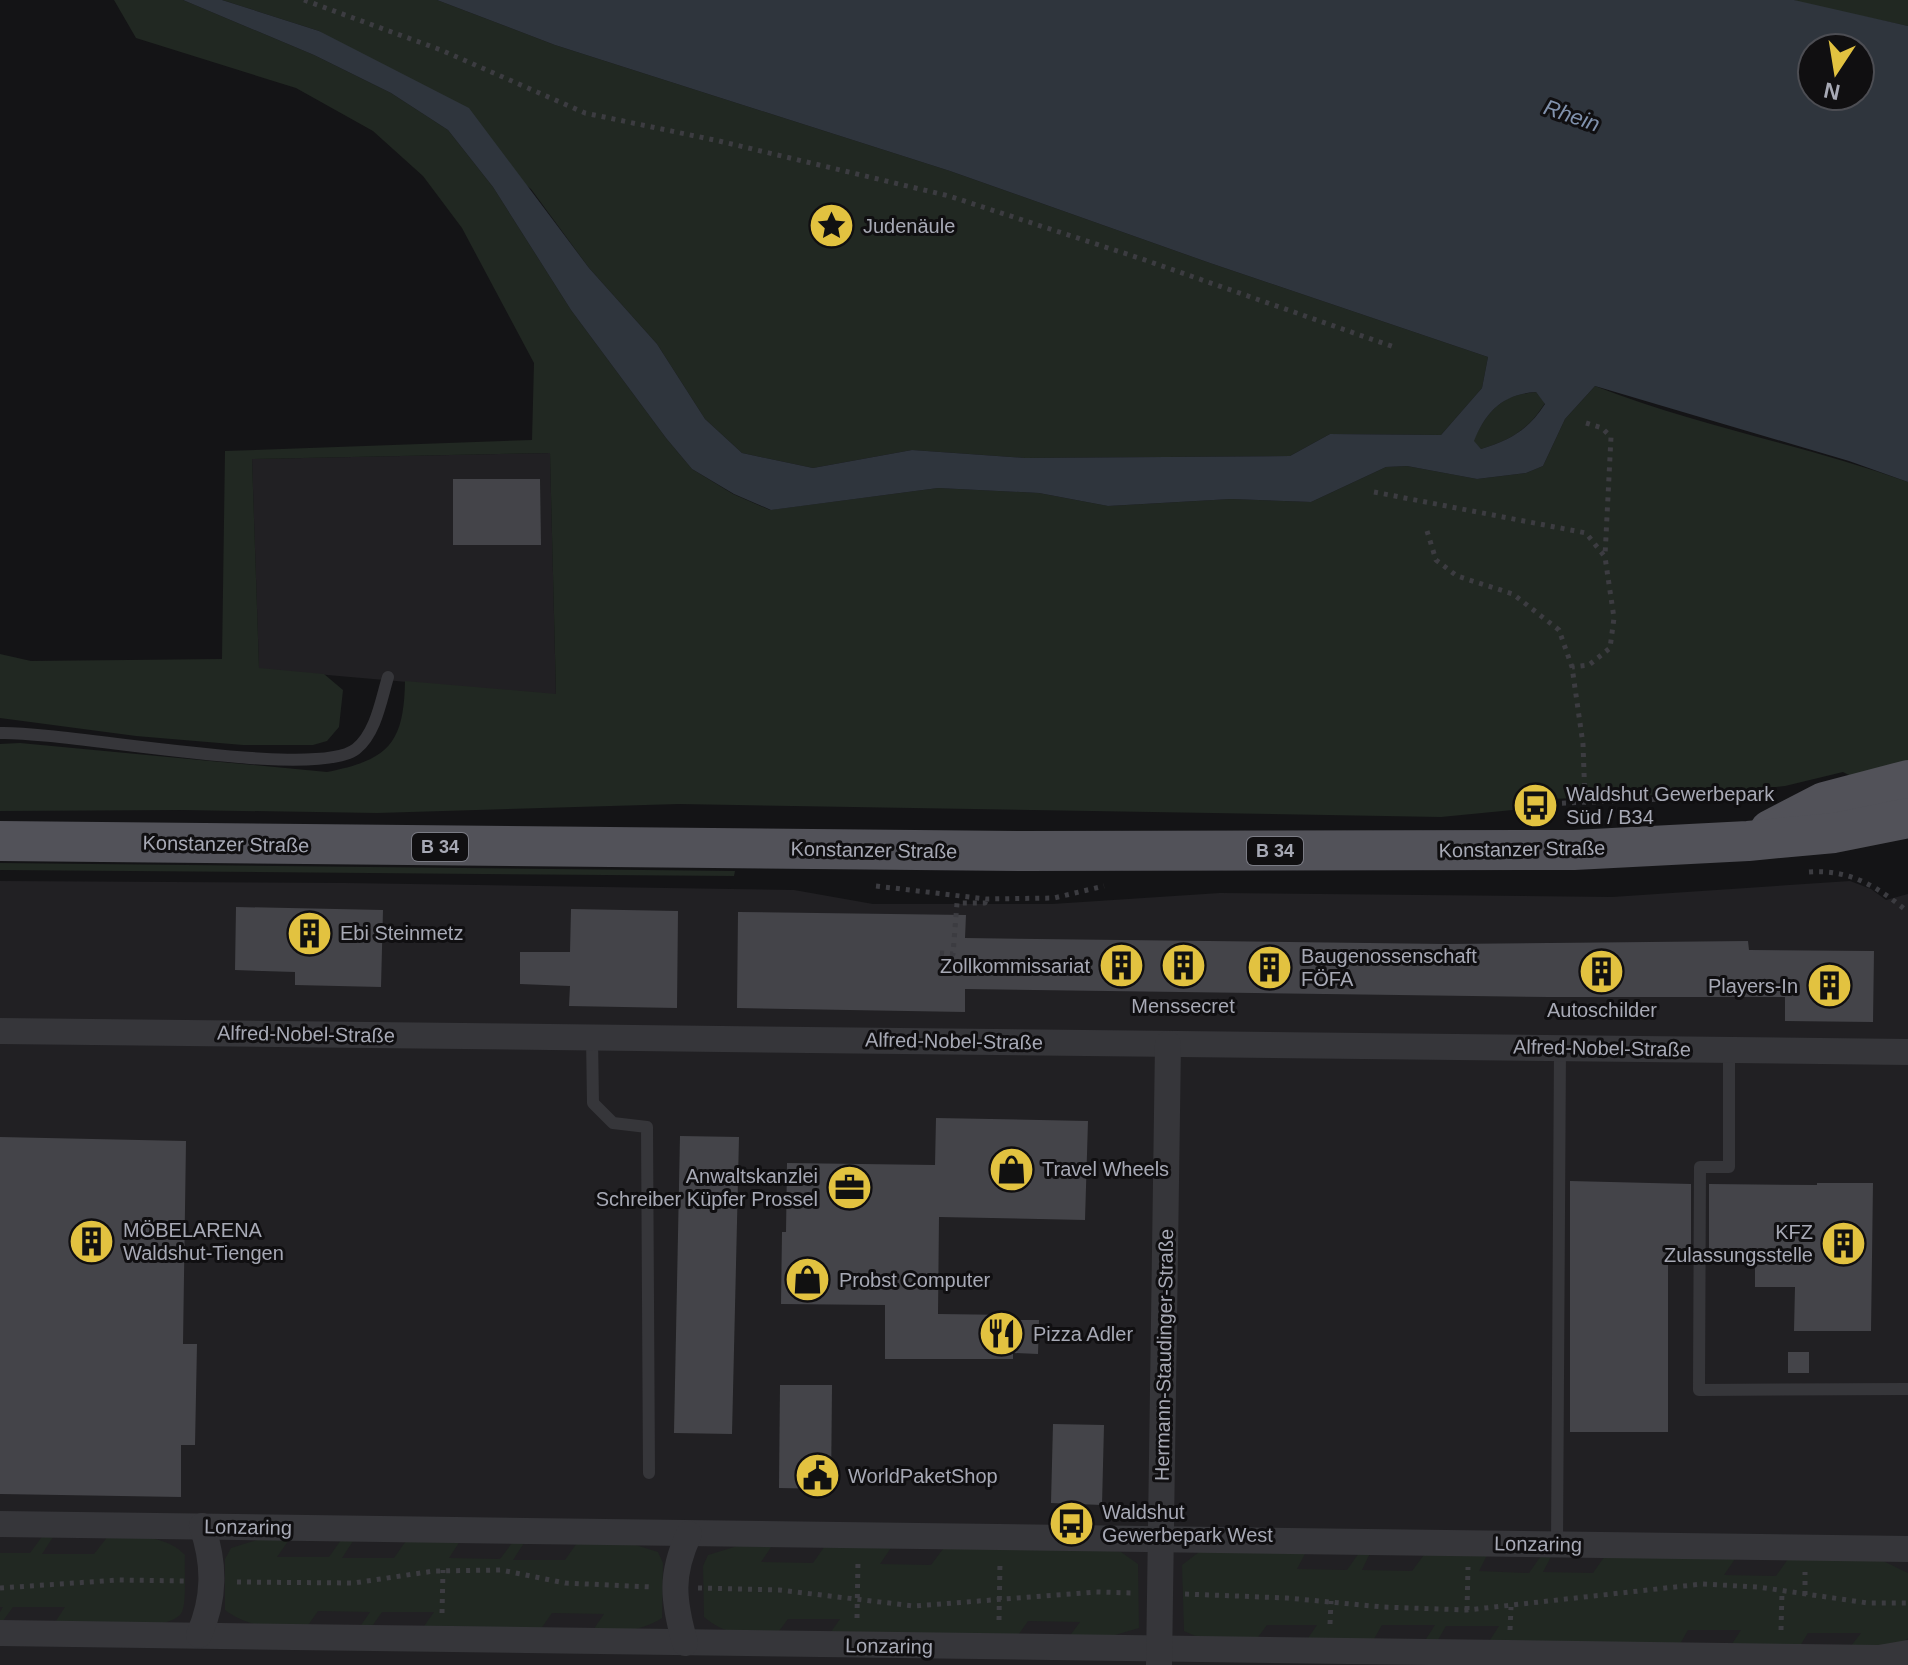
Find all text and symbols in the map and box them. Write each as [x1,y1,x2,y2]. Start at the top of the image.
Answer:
north arrow [1796,32,1876,112]
text: N [1822,77,1842,105]
water label: Rhein [1541,94,1603,137]
place icon: Judenäule [808,202,856,250]
place label: Judenäule [863,215,955,237]
bus stop icon: Waldshut Gewerbepark Süd / B34 [1511,781,1559,829]
place label: Waldshut Gewerbepark Süd / B34 [1566,783,1775,828]
street label: Konstanzer Straße [142,832,310,856]
road number: B 34 [412,833,468,861]
road number: B 34 [1247,837,1303,865]
street label: Konstanzer Straße [1438,837,1606,861]
street label: Konstanzer Straße [790,838,958,862]
building icon: Ebi Steinmetz [285,909,333,957]
place label: Ebi Steinmetz [340,922,463,944]
building icon: Zollkommissariat [1097,942,1145,990]
building icon: Menssecret [1159,942,1207,990]
building icon: Baugenossenschaft FÖFA [1246,944,1294,992]
place label: Baugenossenschaft FÖFA [1301,945,1477,990]
building icon: Autoschilder [1578,947,1626,995]
place label: Zollkommissariat [940,955,1090,977]
building icon: Players-In [1805,962,1853,1010]
place label: Players-In [1708,975,1798,997]
place label: Menssecret [1131,995,1235,1017]
place label: Autoschilder [1547,999,1657,1021]
street label: Alfred-Nobel-Straße [217,1021,395,1047]
street label: Alfred-Nobel-Straße [865,1028,1043,1054]
street label: Alfred-Nobel-Straße [1513,1035,1691,1061]
shop icon: Travel Wheels [987,1145,1035,1193]
place label: Travel Wheels [1042,1158,1169,1180]
office icon: Anwaltskanzlei Schreiber Küpfer Prossel [825,1163,873,1211]
place label: Anwaltskanzlei Schreiber Küpfer Prossel [596,1165,818,1210]
building icon: MÖBELARENA Waldshut-Tiengen [68,1218,116,1266]
place label: MÖBELARENA Waldshut-Tiengen [123,1219,284,1264]
building icon: KFZ Zulassungsstelle [1820,1220,1868,1268]
place label: KFZ Zulassungsstelle [1664,1221,1813,1266]
street label: Hermann-Staudinger-Straße [1151,1229,1177,1481]
shop icon: Probst Computer [784,1256,832,1304]
place label: Probst Computer [839,1269,991,1291]
restaurant icon: Pizza Adler [978,1310,1026,1358]
place label: Pizza Adler [1033,1323,1133,1345]
public building icon: WorldPaketShop [793,1452,841,1500]
place label: WorldPaketShop [848,1465,998,1487]
bus stop icon: Waldshut Gewerbepark West [1047,1500,1095,1548]
place label: Waldshut Gewerbepark West [1102,1501,1273,1546]
street label: Lonzaring [204,1515,292,1539]
street label: Lonzaring [1494,1532,1582,1556]
street label: Lonzaring [845,1634,933,1658]

